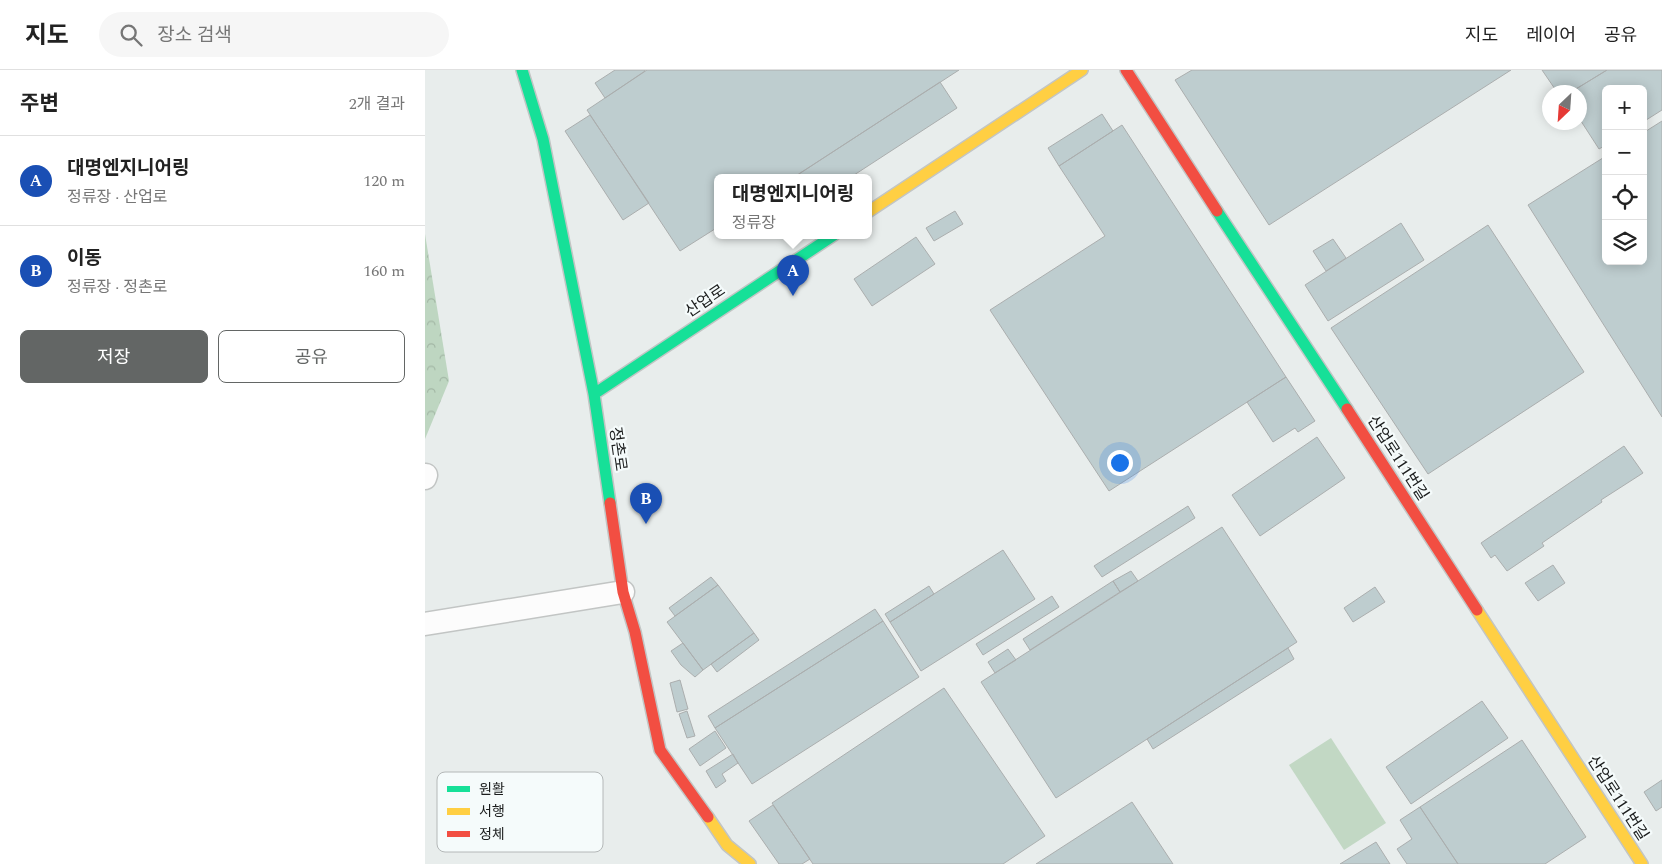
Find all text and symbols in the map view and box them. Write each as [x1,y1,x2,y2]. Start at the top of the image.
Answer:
search box [99,12,449,57]
text: 지도 [25,18,69,54]
icon: search [117,21,145,49]
text: 장소 검색 [157,21,232,50]
text: 지도 [1465,22,1498,49]
text: 레이어 [1526,22,1576,49]
text: 공유 [1604,22,1637,49]
north arrow [1542,85,1587,130]
map controls [1602,85,1647,265]
button: + [1602,85,1647,130]
text: 주변 [20,88,59,120]
text: 2개 결과 [349,92,405,116]
button: − [1602,130,1647,175]
text: 대명엔지니어링 [67,154,189,183]
text: A [30,169,42,193]
text: 120 m [363,169,405,193]
popup [714,174,872,239]
button: locate [1602,175,1647,220]
text: 대명엔지니어링 [732,180,854,209]
text: 정류장 · 산업로 [67,185,167,209]
text: 정류장 [732,211,776,235]
button: layers [1602,220,1647,265]
text: 이동 [67,244,102,273]
pin: A [777,255,809,296]
text: B [30,259,42,283]
text: 160 m [363,259,405,283]
text: 정류장 · 정촌로 [67,275,167,299]
street label: 산업로 [680,279,730,323]
button: 저장 [20,330,208,383]
button: 공유 [218,330,405,383]
street label: 산업로111번길 [1361,411,1435,505]
street label: 정촌로 [603,425,633,473]
your location [1107,450,1133,476]
pin: B [630,483,662,524]
street label: 산업로111번길 [1581,751,1655,845]
legend [437,772,603,852]
text: 원활 [479,779,505,800]
text: 서행 [479,801,505,822]
text: 정체 [479,824,505,845]

